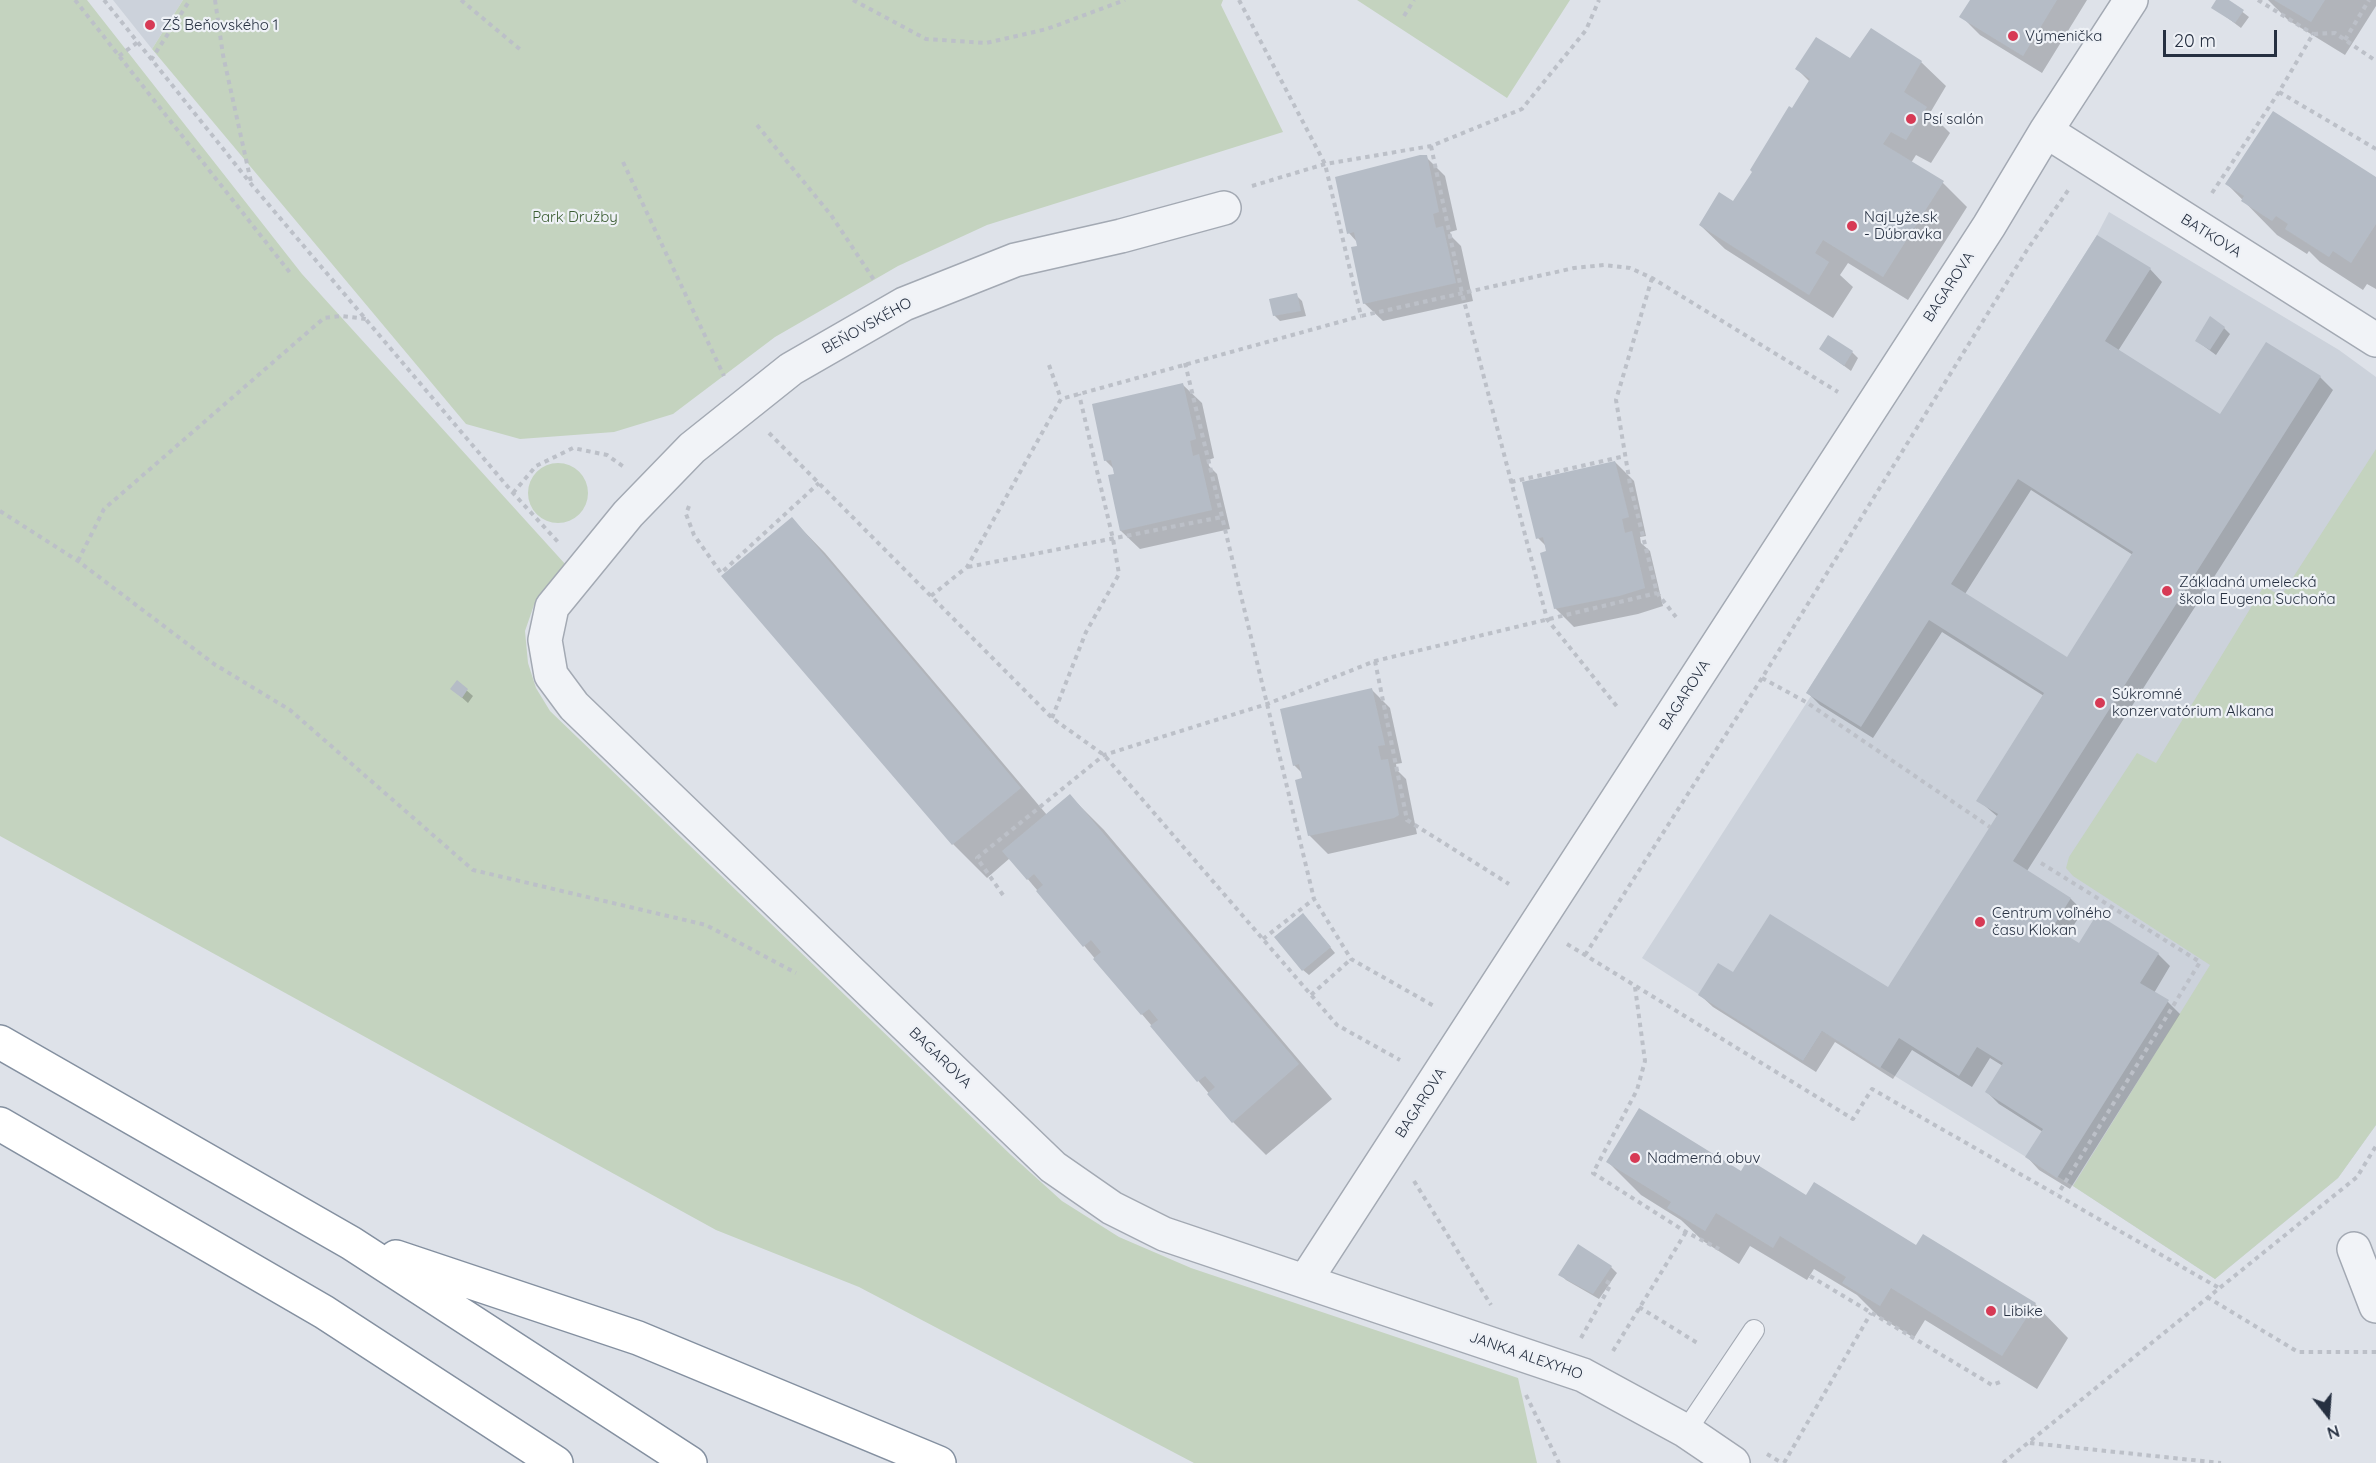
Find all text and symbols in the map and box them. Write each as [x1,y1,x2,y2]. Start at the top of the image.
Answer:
place label: ZŠ Beňovského 1 [162,16,278,34]
marker: ZŠ Beňovského 1 [143,18,157,32]
scale bar [2166,18,2280,56]
place label: Výmenička [2025,27,2102,45]
marker: Výmenička [2006,29,2020,43]
text: 20 m [2174,29,2216,52]
place label: Psí salón [1923,110,1984,128]
marker: Psí salón [1904,112,1918,126]
park label: Park Družby [532,208,618,226]
place label: NajLyže.sk - Dúbravka [1864,208,1942,243]
street label: BATKOVA [2177,210,2245,262]
marker: NajLyže.sk - Dúbravka [1845,219,1859,233]
street label: BAGAROVA [1920,249,1978,325]
street label: BEŇOVSKÉHO [819,294,915,358]
place label: Základná umelecká škola Eugena Suchoňa [2179,573,2336,608]
marker: Základná umelecká škola Eugena Suchoňa [2160,584,2174,598]
street label: BAGAROVA [1656,657,1714,733]
place label: Súkromné konzervatórium Alkana [2112,685,2274,720]
marker: Súkromné konzervatórium Alkana [2093,696,2107,710]
place label: Centrum voľného času Klokan [1992,904,2111,939]
marker: Centrum voľného času Klokan [1973,915,1987,929]
street label: BAGAROVA [905,1024,975,1092]
street label: BAGAROVA [1392,1065,1450,1141]
place label: Nadmerná obuv [1647,1149,1761,1167]
marker: Nadmerná obuv [1628,1151,1642,1165]
place label: Libike [2003,1302,2043,1320]
marker: Libike [1984,1304,1998,1318]
street label: JANKA ALEXYHO [1467,1328,1585,1384]
north arrow [2298,1385,2358,1445]
text: N [2325,1421,2342,1443]

